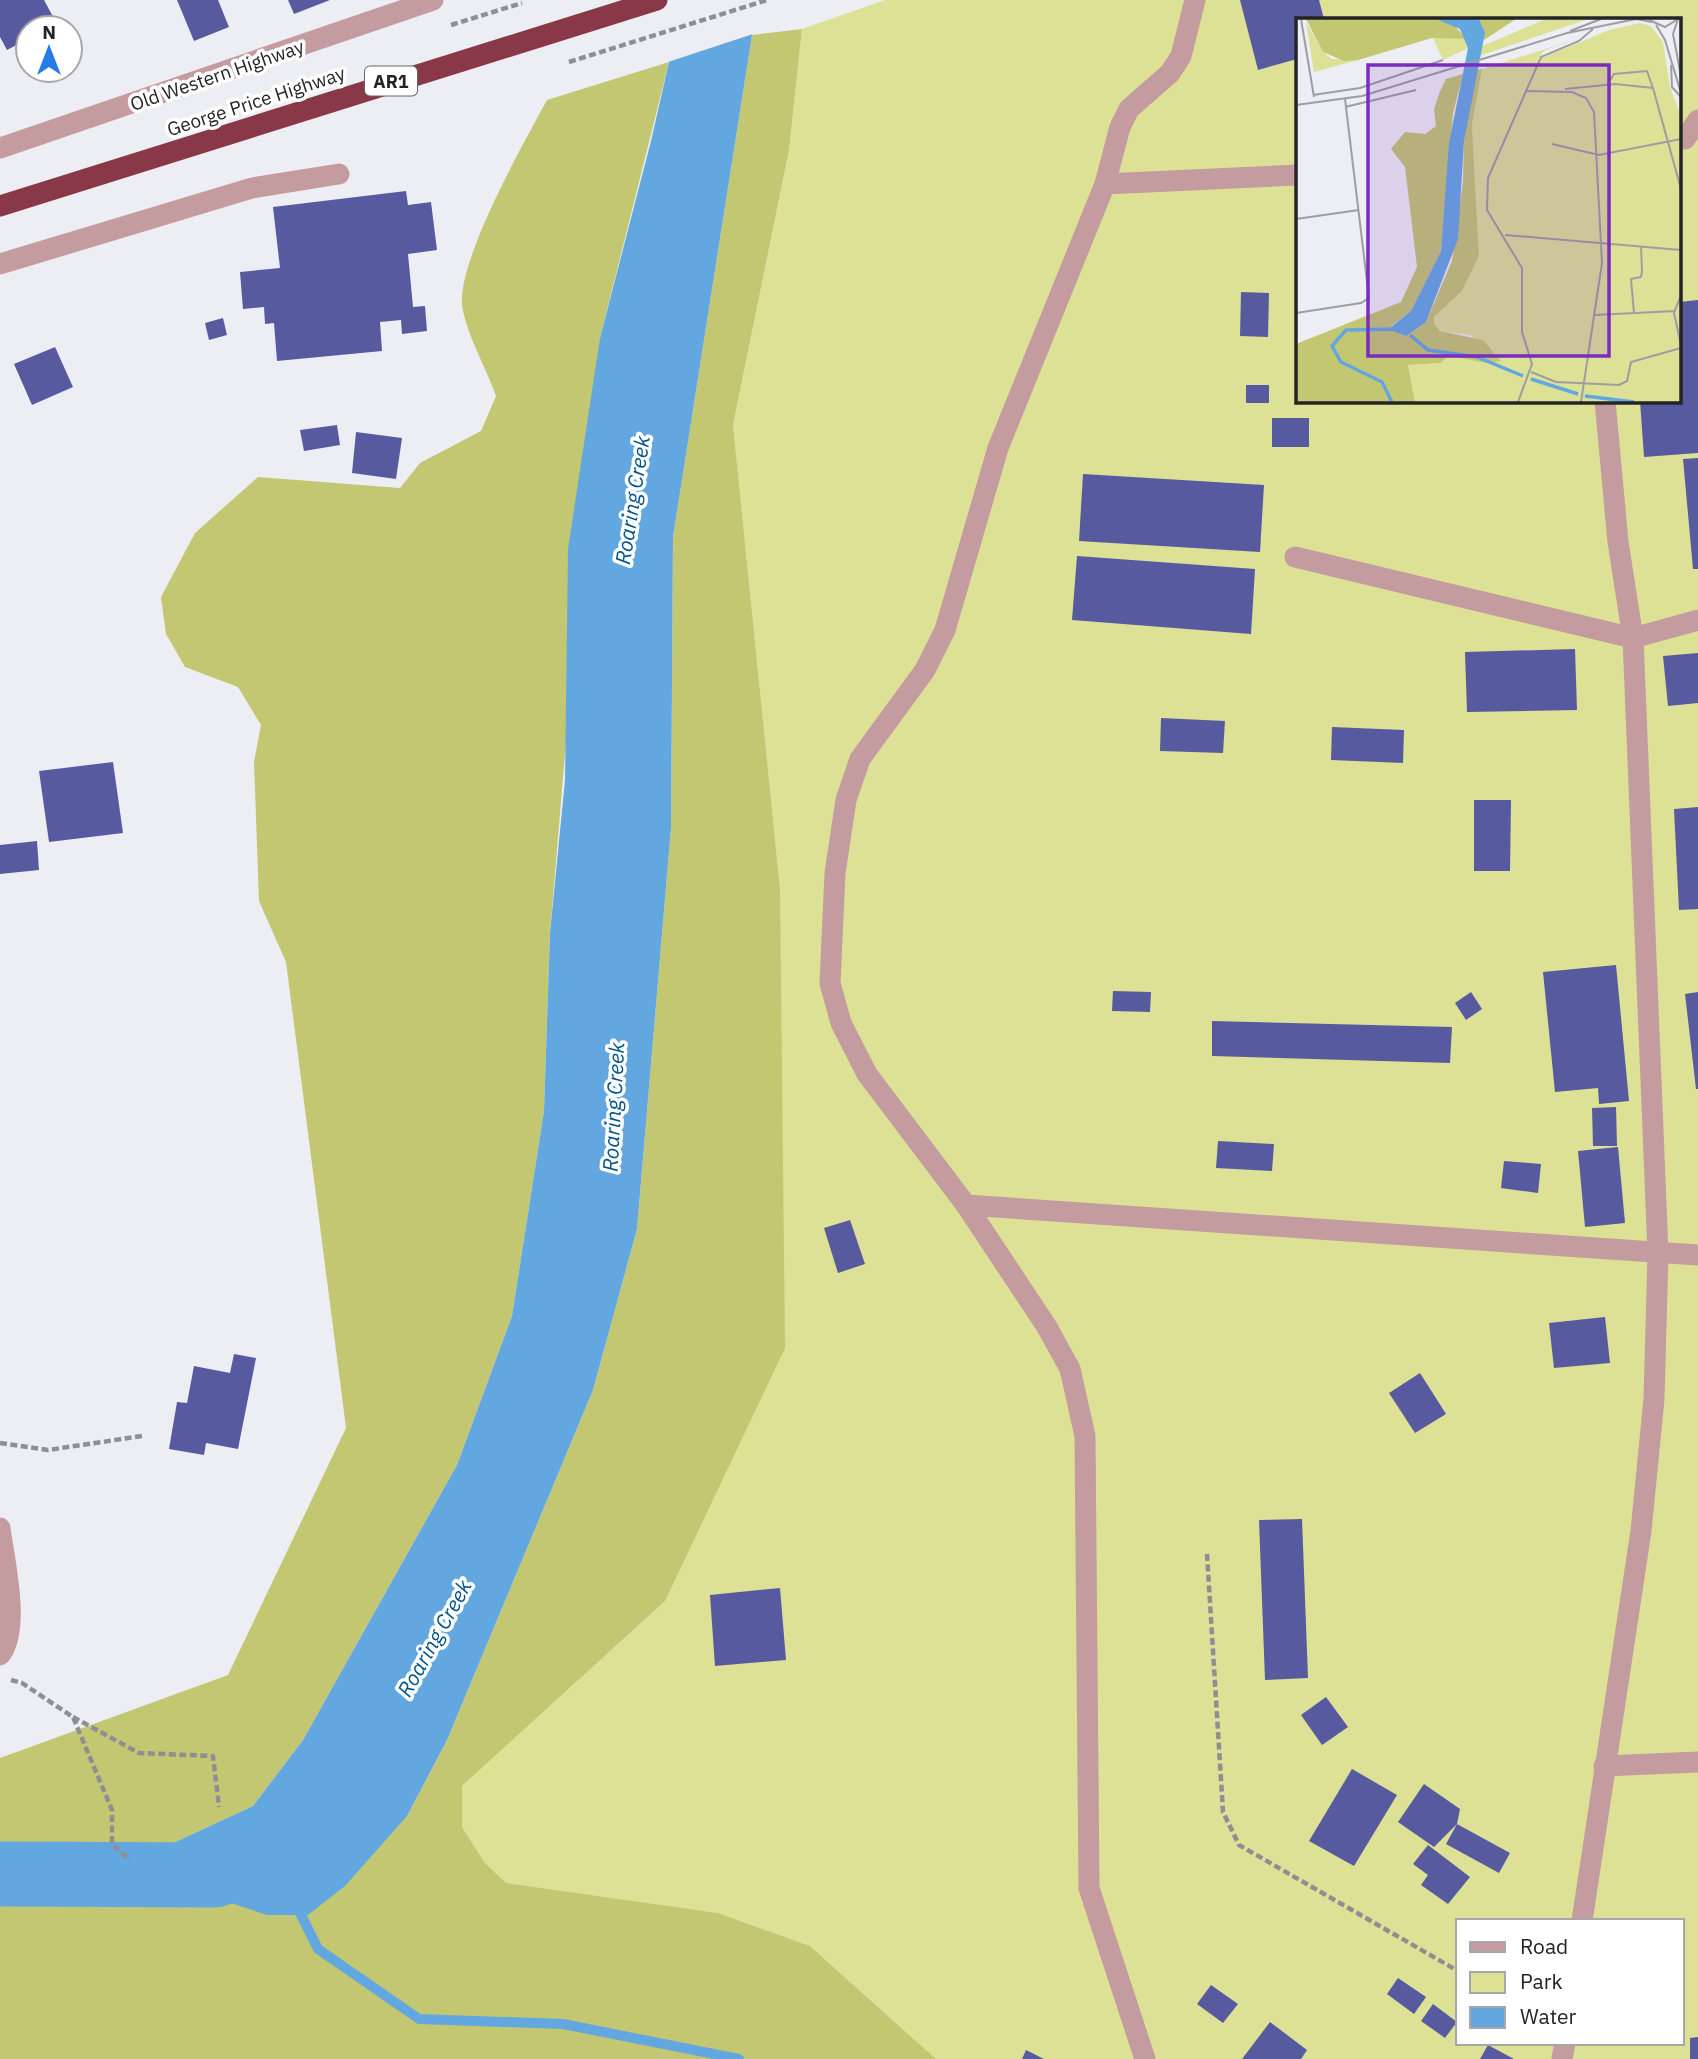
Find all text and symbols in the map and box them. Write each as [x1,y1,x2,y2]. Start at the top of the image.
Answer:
north arrow [14,14,84,84]
inset map [1296,18,1680,402]
text: N [42,20,56,44]
street label: Old Western Highway [127,34,308,116]
street label: George Price Highway [164,61,349,141]
road number: AR1 [365,66,417,96]
water label: Roaring Creek [608,433,656,566]
water label: Roaring Creek [596,1041,630,1172]
water label: Roaring Creek [390,1574,478,1701]
legend [1456,1919,1684,2045]
text: Road [1520,1932,1568,1960]
text: Park [1520,1967,1563,1995]
text: Water [1520,2002,1577,2030]

